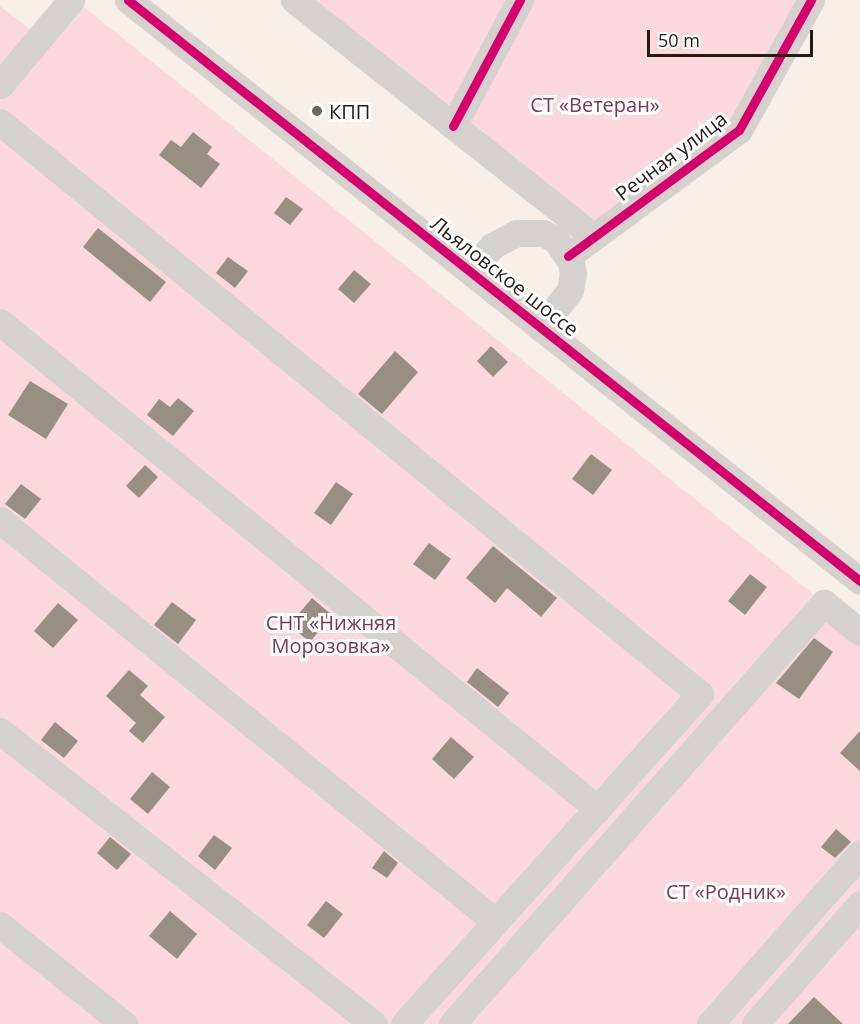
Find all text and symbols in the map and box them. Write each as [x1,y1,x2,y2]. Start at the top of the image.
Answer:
scale bar [650,18,816,56]
text: 50 m [658,28,700,52]
park label: СТ «Ветеран» [530,92,660,116]
place label: КПП [329,99,370,123]
marker: КПП [310,104,324,118]
street label: Речная улица [611,106,731,206]
street label: Льяловское шоссе [427,211,583,341]
park label: СНТ «Нижняя Морозовка» [266,610,396,657]
park label: СТ «Родник» [666,879,786,903]

